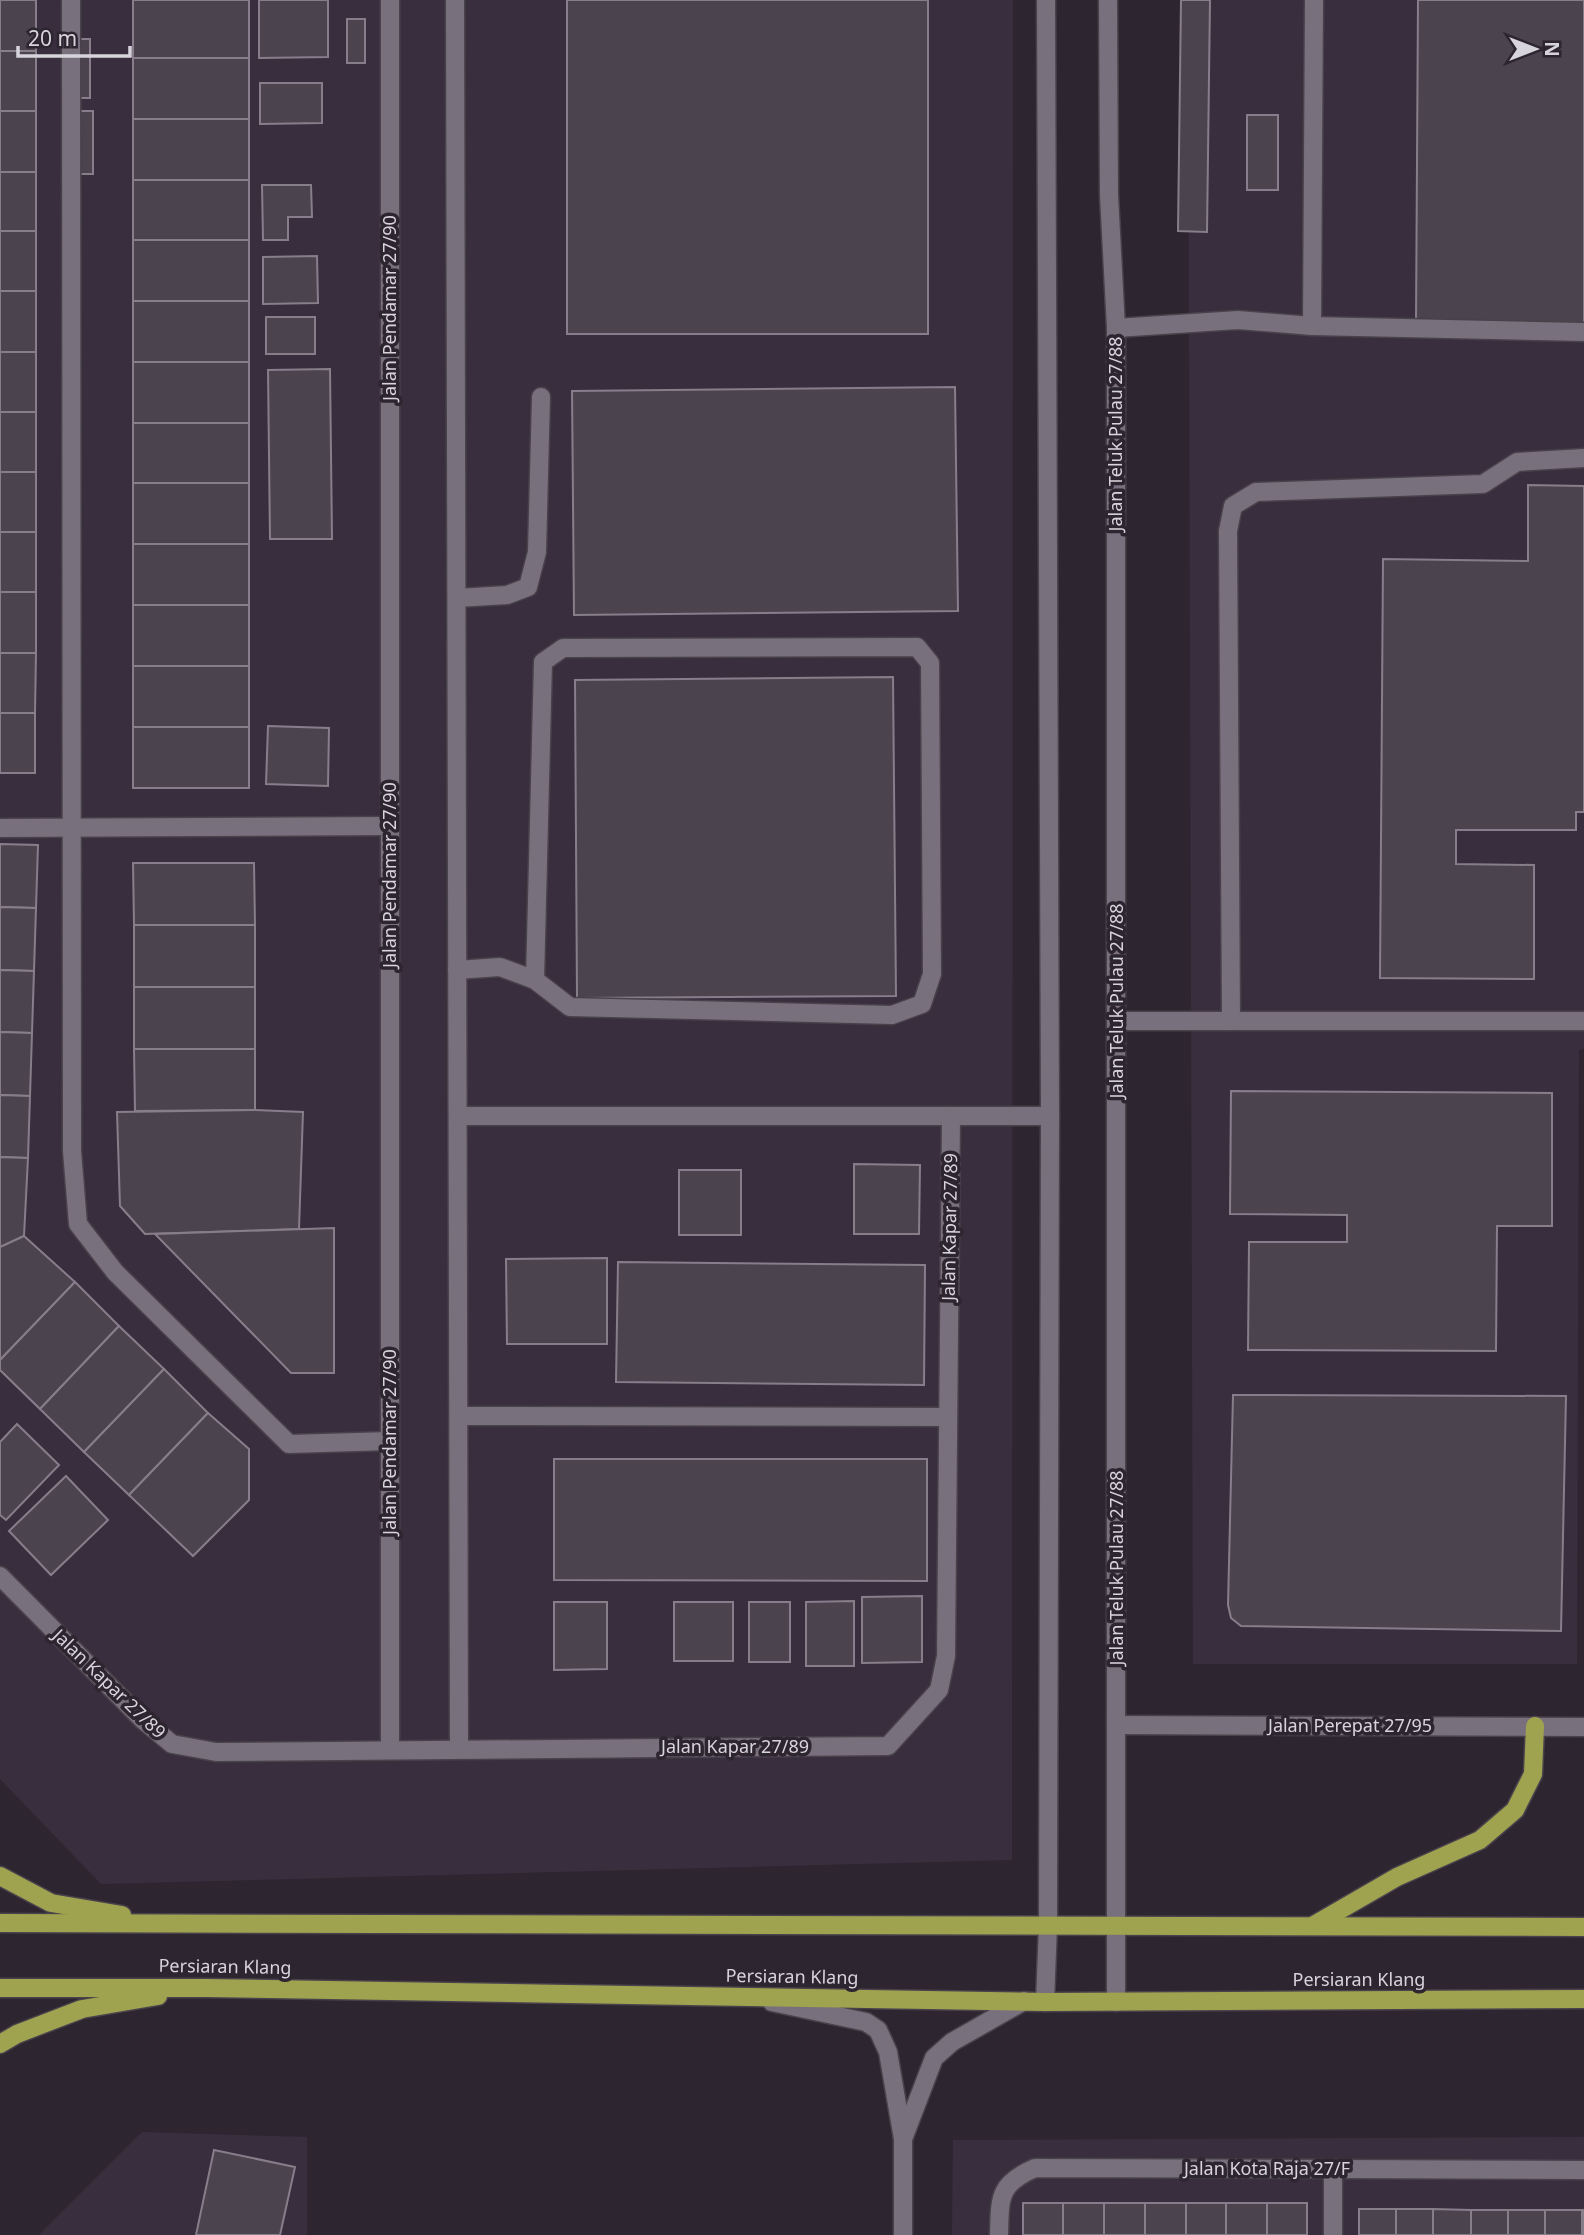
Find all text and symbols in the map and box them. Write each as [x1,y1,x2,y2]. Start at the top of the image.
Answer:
scale bar [18,14,130,58]
north arrow [1500,14,1570,84]
text: 20 m [28,24,77,52]
text: N [1539,41,1565,57]
street label: Jalan Pendamar 27/90 [377,215,401,403]
street label: Jalan Teluk Pulau 27/88 [1103,337,1127,533]
street label: Jalan Pendamar 27/90 [377,782,401,970]
street label: Jalan Teluk Pulau 27/88 [1104,904,1128,1100]
street label: Jalan Kapar 27/89 [936,1153,962,1303]
street label: Jalan Pendamar 27/90 [377,1349,401,1537]
street label: Jalan Teluk Pulau 27/88 [1104,1471,1128,1667]
street label: Jalan Kapar 27/89 [47,1622,171,1743]
street label: Jalan Perepat 27/95 [1266,1713,1432,1737]
street label: Jalan Kapar 27/89 [659,1734,809,1758]
street label: Persiaran Klang [158,1953,292,1979]
street label: Persiaran Klang [725,1963,859,1989]
street label: Persiaran Klang [1293,1967,1425,1991]
street label: Jalan Kota Raja 27/F [1182,2156,1350,2180]

